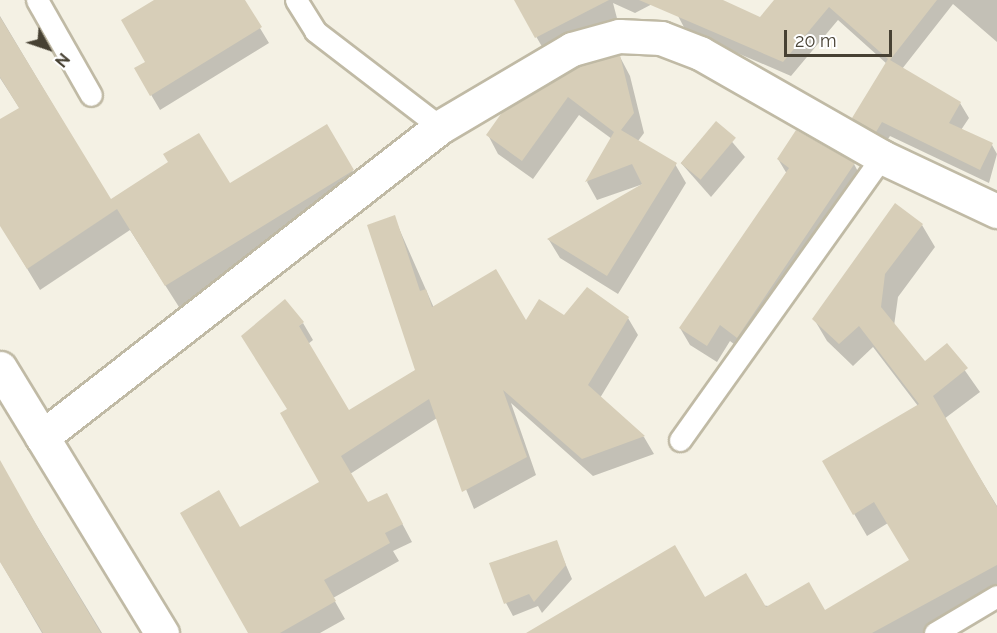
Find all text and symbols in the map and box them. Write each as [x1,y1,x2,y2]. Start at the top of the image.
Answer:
north arrow [18,18,78,78]
scale bar [787,18,895,56]
text: 20 m [795,30,837,51]
text: N [51,49,73,71]

